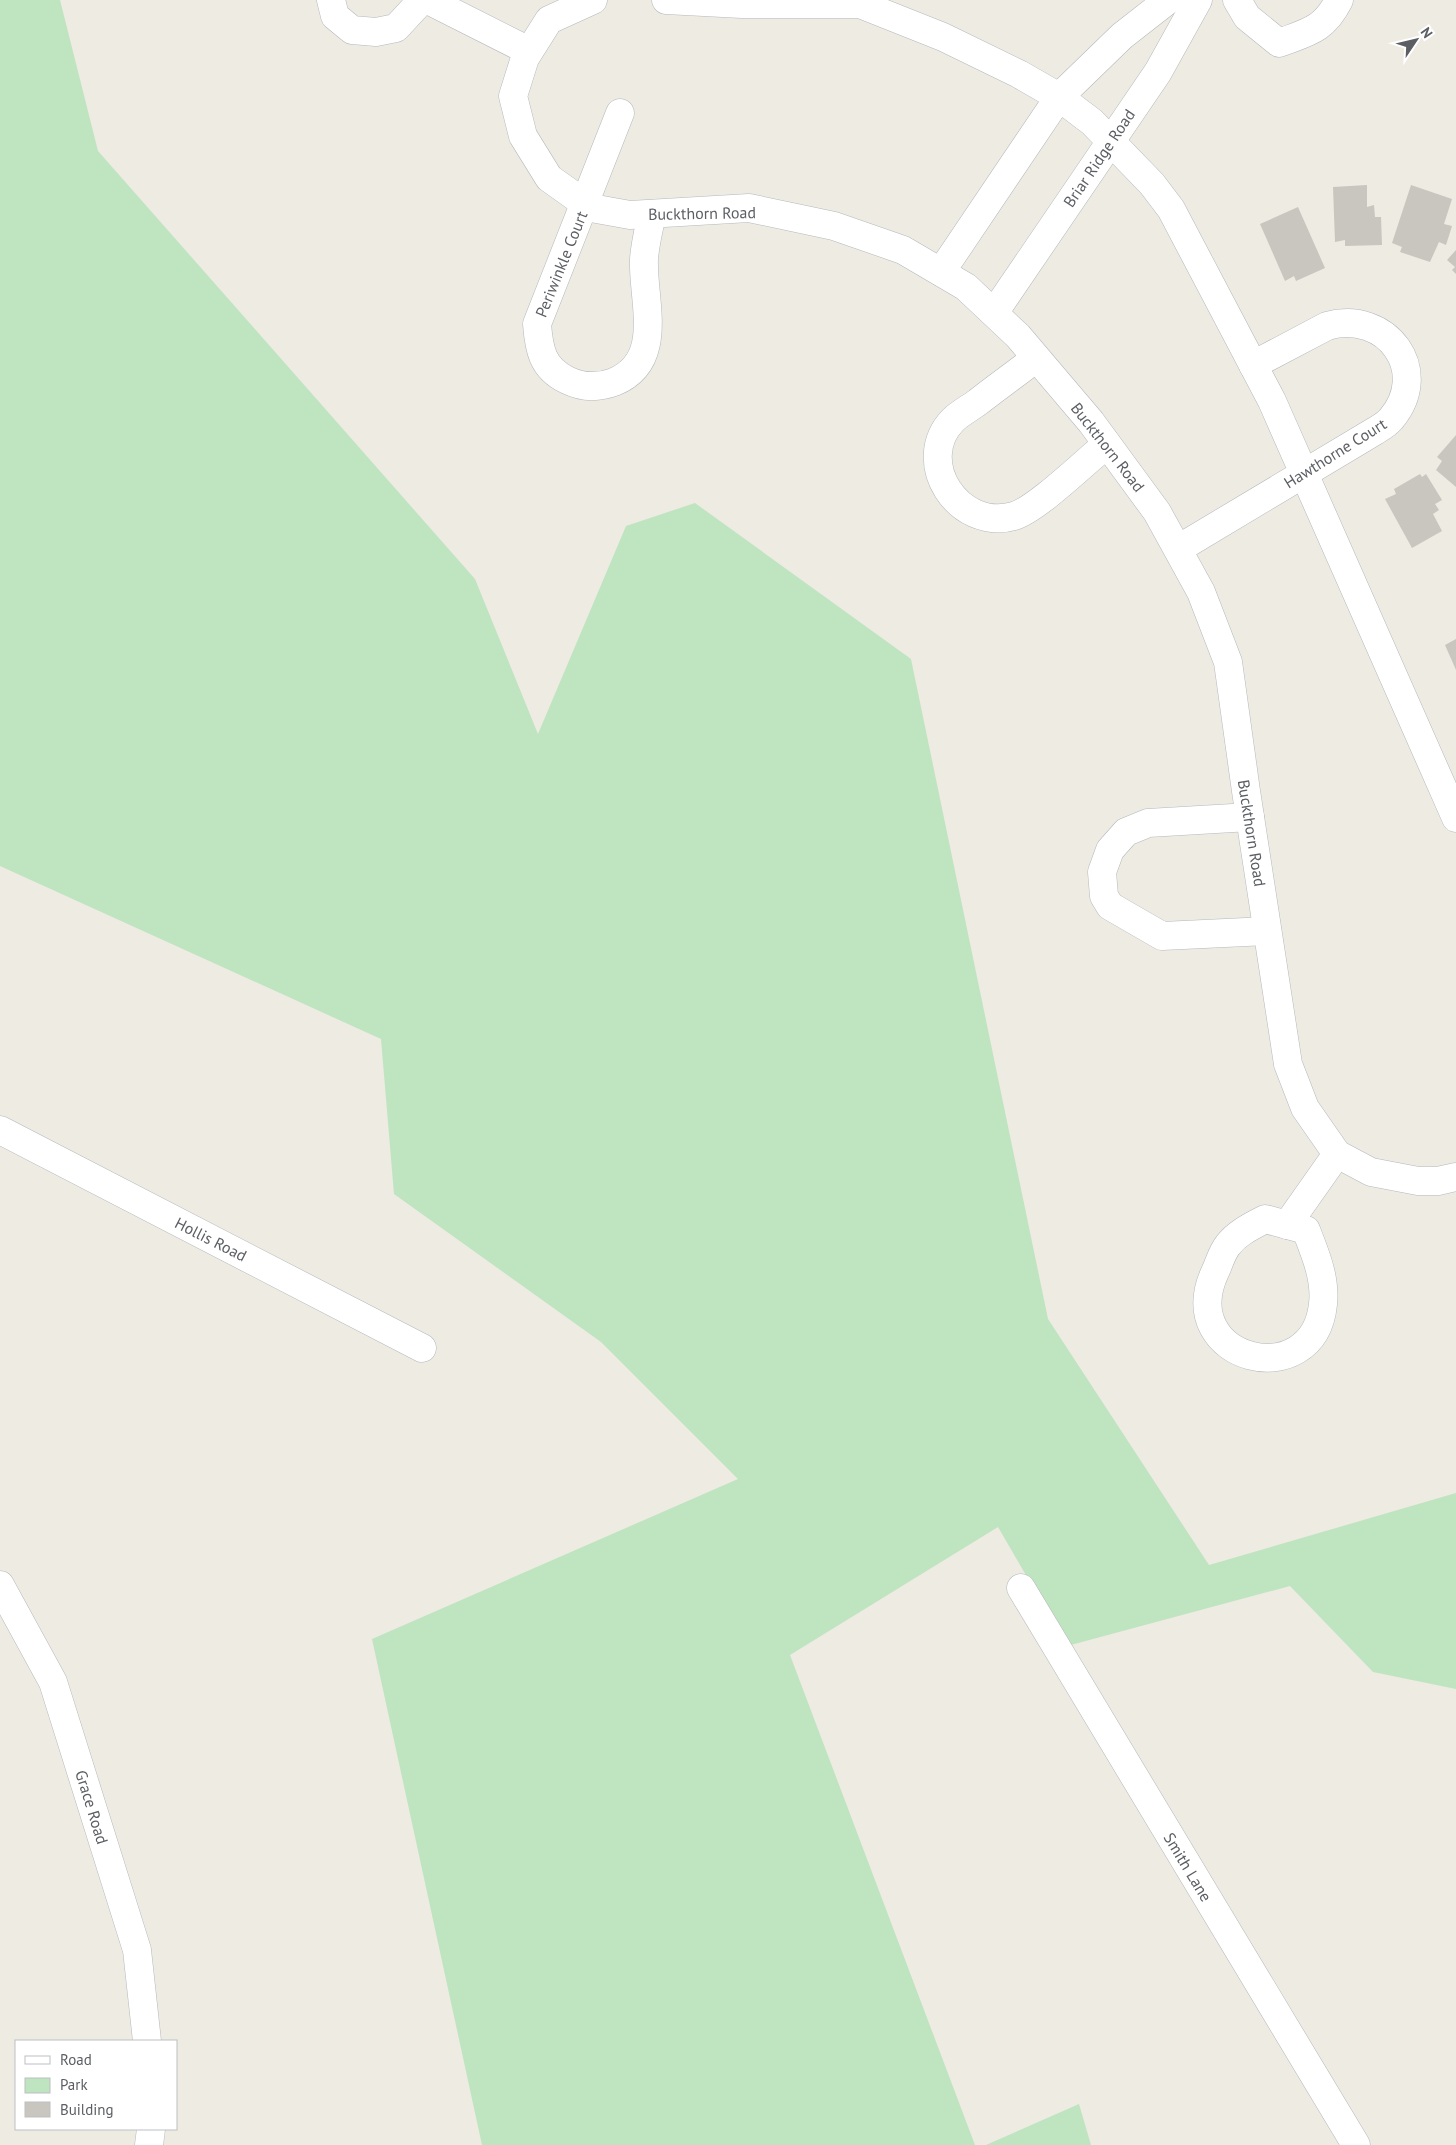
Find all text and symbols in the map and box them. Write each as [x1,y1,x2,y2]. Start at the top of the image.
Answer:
north arrow [1391,15,1441,65]
text: N [1417,24,1437,41]
street label: Briar Ridge Road [1059,105,1139,211]
street label: Buckthorn Road [648,202,756,224]
street label: Periwinkle Court [531,207,592,320]
street label: Buckthorn Road [1067,398,1149,496]
street label: Hawthorne Court [1280,413,1390,492]
street label: Buckthorn Road [1234,778,1270,888]
street label: Hollis Road [172,1212,250,1266]
street label: Grace Road [71,1768,113,1846]
street label: Smith Lane [1160,1829,1216,1905]
legend [15,2040,178,2130]
text: Road [60,2050,92,2069]
text: Park [60,2075,88,2094]
text: Building [60,2100,114,2119]

